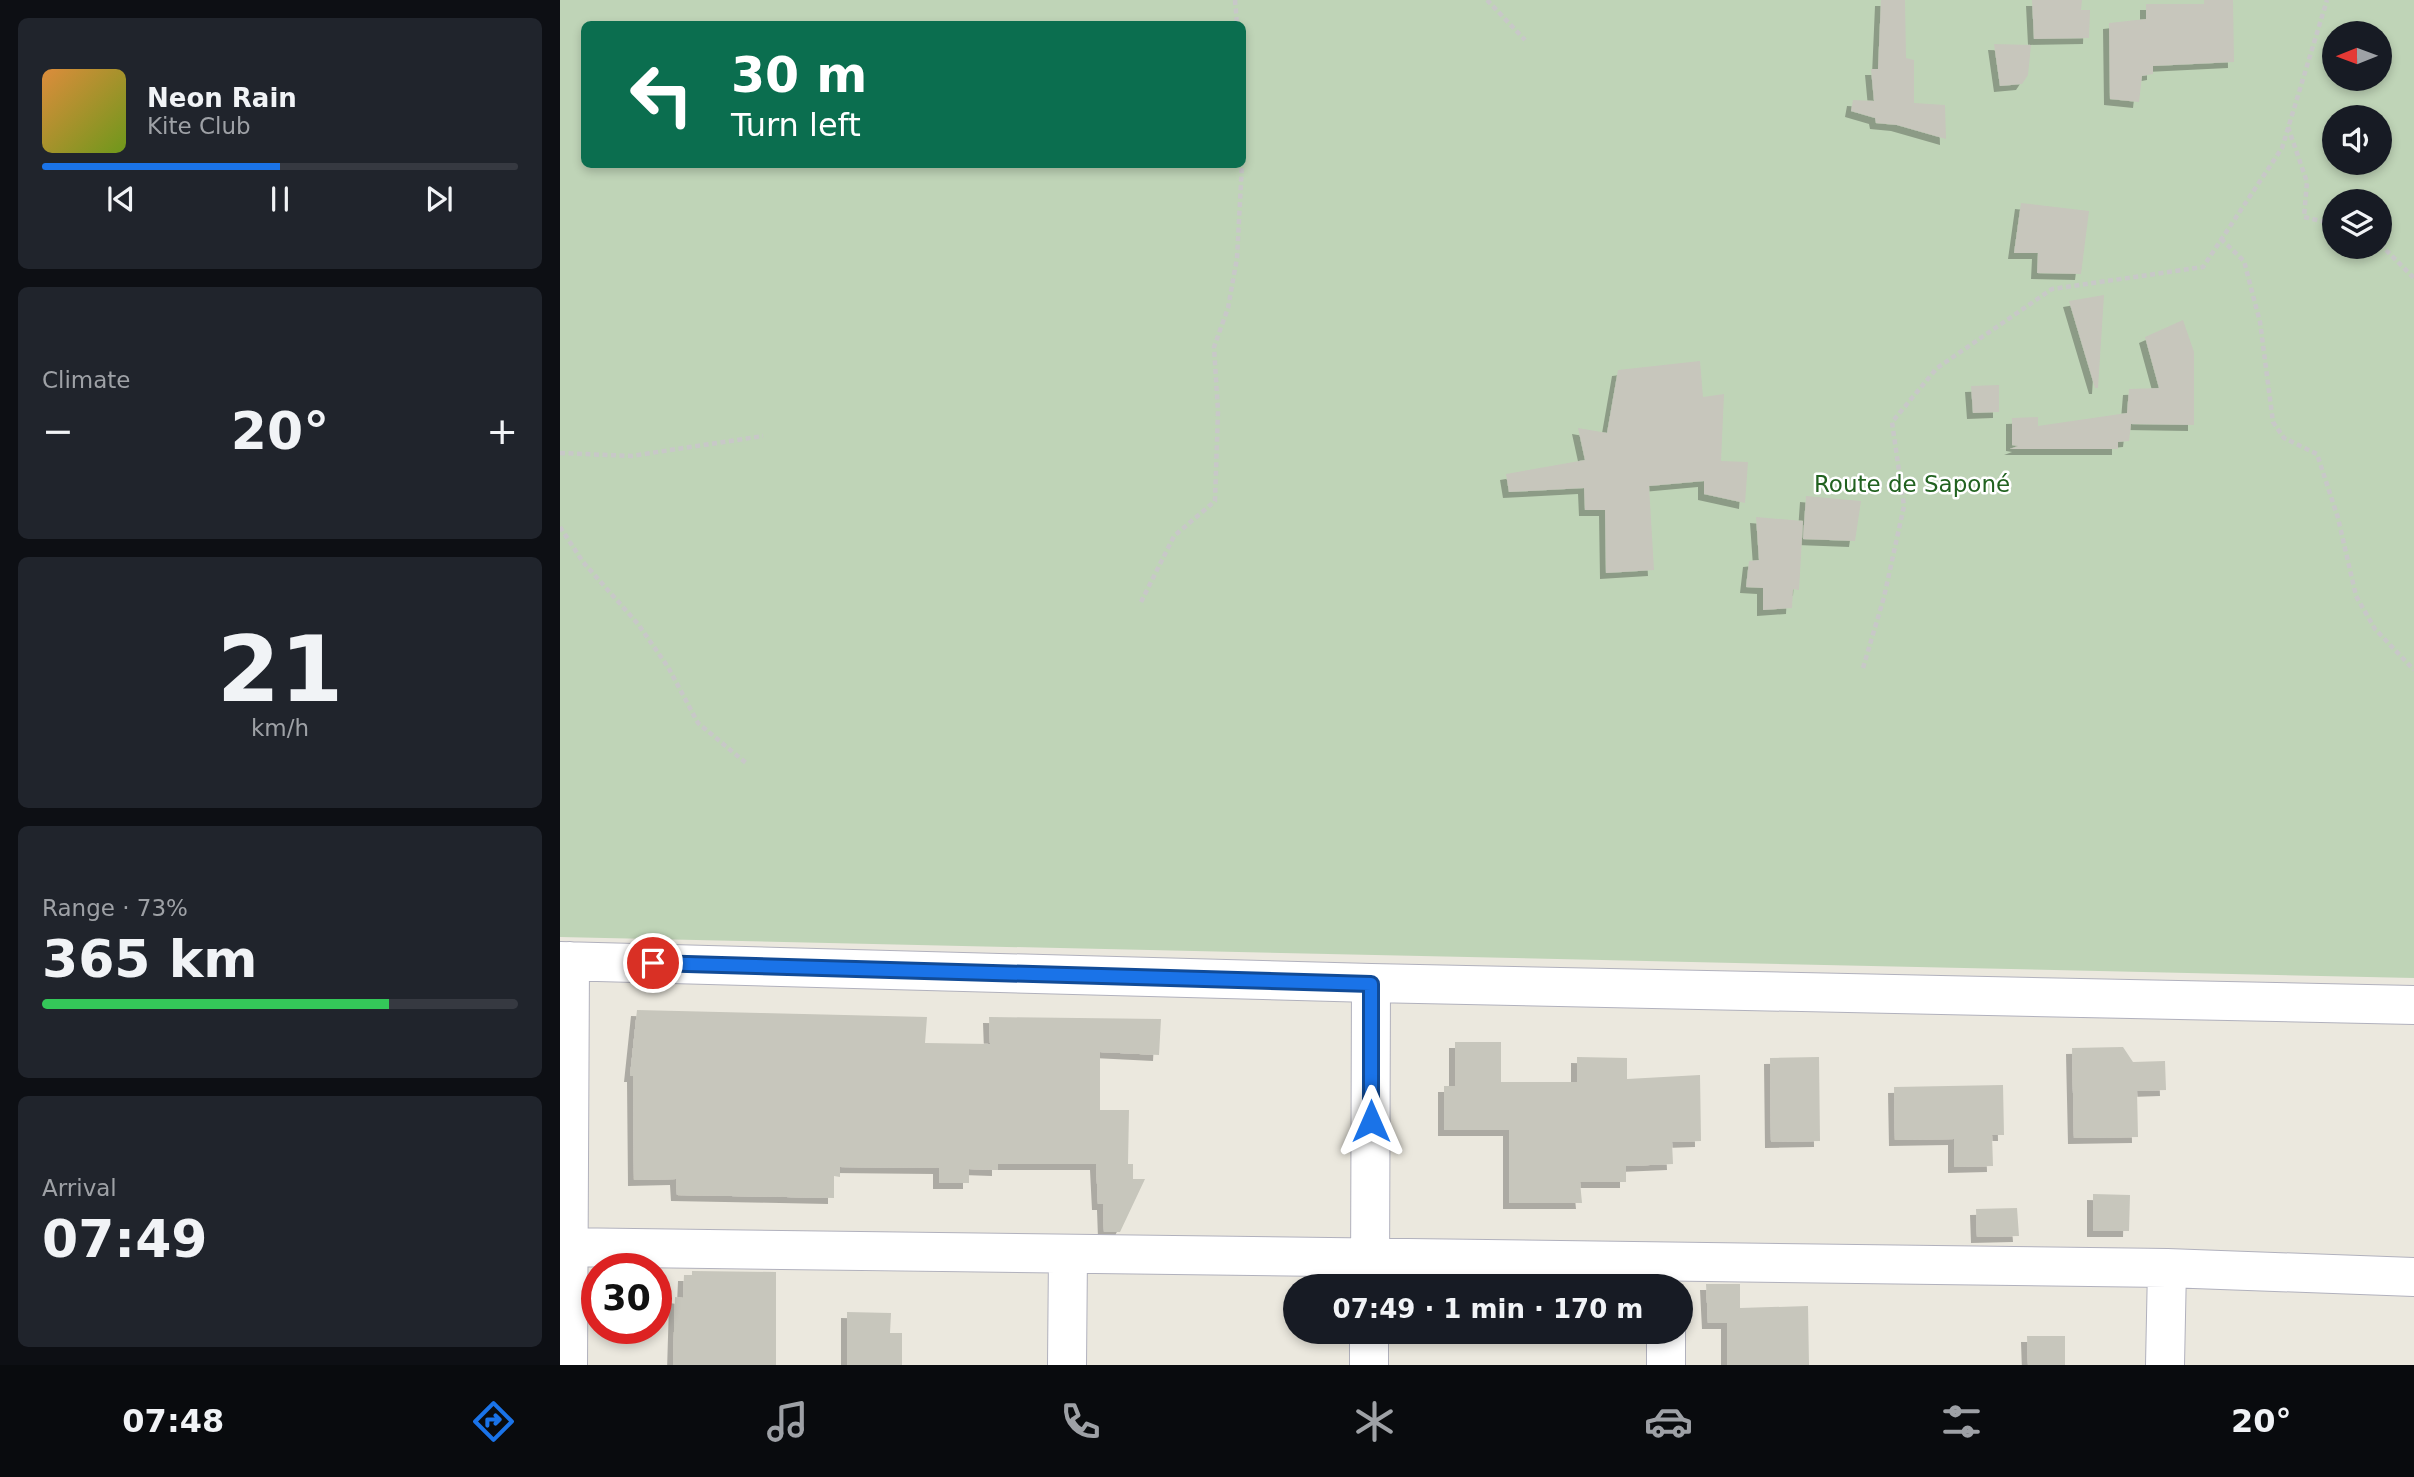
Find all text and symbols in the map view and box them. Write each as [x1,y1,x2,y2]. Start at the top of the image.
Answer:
north arrow [2322,21,2392,91]
map controls [2322,21,2392,259]
text: 30 m [731,47,867,104]
icon: left [616,49,707,140]
text: Neon Rain [147,83,297,113]
button: sound [2322,105,2392,175]
text: Turn left [731,106,861,144]
text: Kite Club [147,113,251,139]
icon: previous [102,180,140,218]
icon: pause [261,180,299,218]
icon: next [420,180,458,218]
button: layers [2322,189,2392,259]
text: Climate [42,367,131,393]
text: 20° [231,401,329,461]
text: − [42,409,74,453]
text: + [486,409,518,453]
park label: Route de Saponé [1814,471,2010,497]
text: 21 [217,617,343,722]
text: km/h [251,715,309,741]
text: Range · 73% [42,895,188,921]
text: 365 km [42,929,257,989]
pin [623,933,683,993]
icon: arrive [634,944,672,982]
position arrow [1334,1084,1408,1158]
text: Arrival [42,1175,117,1201]
text: 07:49 [42,1209,208,1269]
speed limit sign: 30 [581,1253,672,1344]
text: 07:49 · 1 min · 170 m [1333,1294,1643,1324]
icon: directions [469,1397,518,1446]
icon: music [763,1397,812,1446]
icon: phone [1056,1397,1105,1446]
icon: climate [1350,1397,1399,1446]
icon: car [1644,1397,1693,1446]
icon: filters [1937,1397,1986,1446]
text: 07:48 [122,1402,224,1440]
text: 20° [2231,1402,2292,1440]

